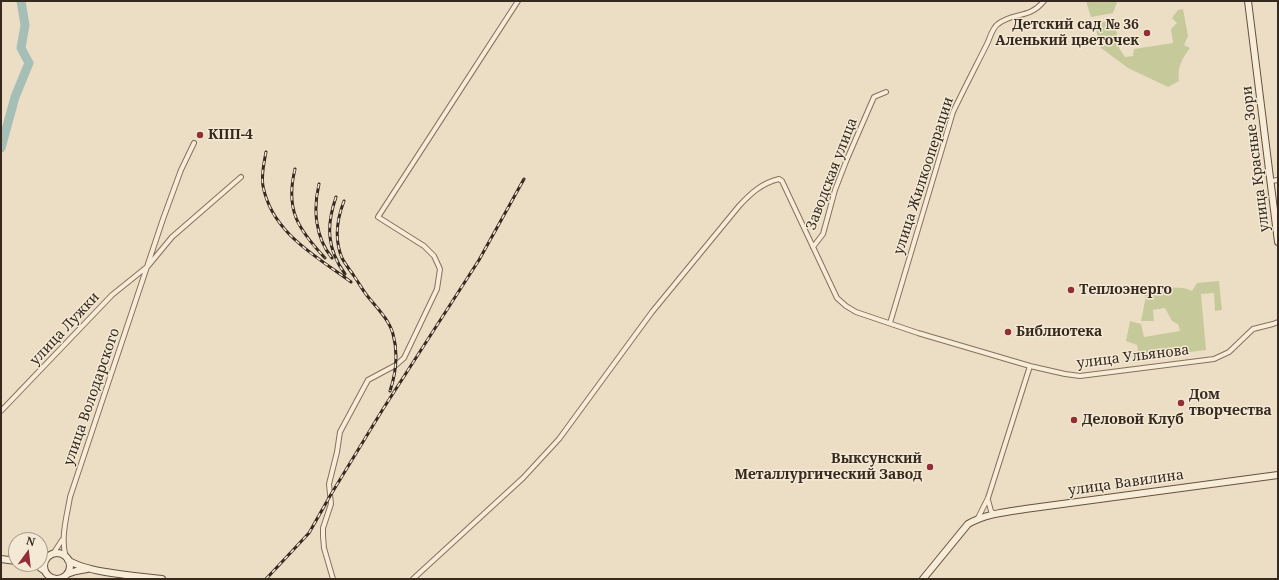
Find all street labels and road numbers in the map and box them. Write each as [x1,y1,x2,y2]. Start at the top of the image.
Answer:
street label: улица Красные Зори [1239,85,1273,233]
street label: улица Жилкооперации [891,95,957,257]
street label: Заводская улица [803,116,861,232]
street label: улица Лужки [27,289,103,369]
street label: улица Володарского [61,326,123,468]
street label: улица Ульянова [1076,342,1190,372]
street label: улица Вавилина [1067,467,1185,499]

